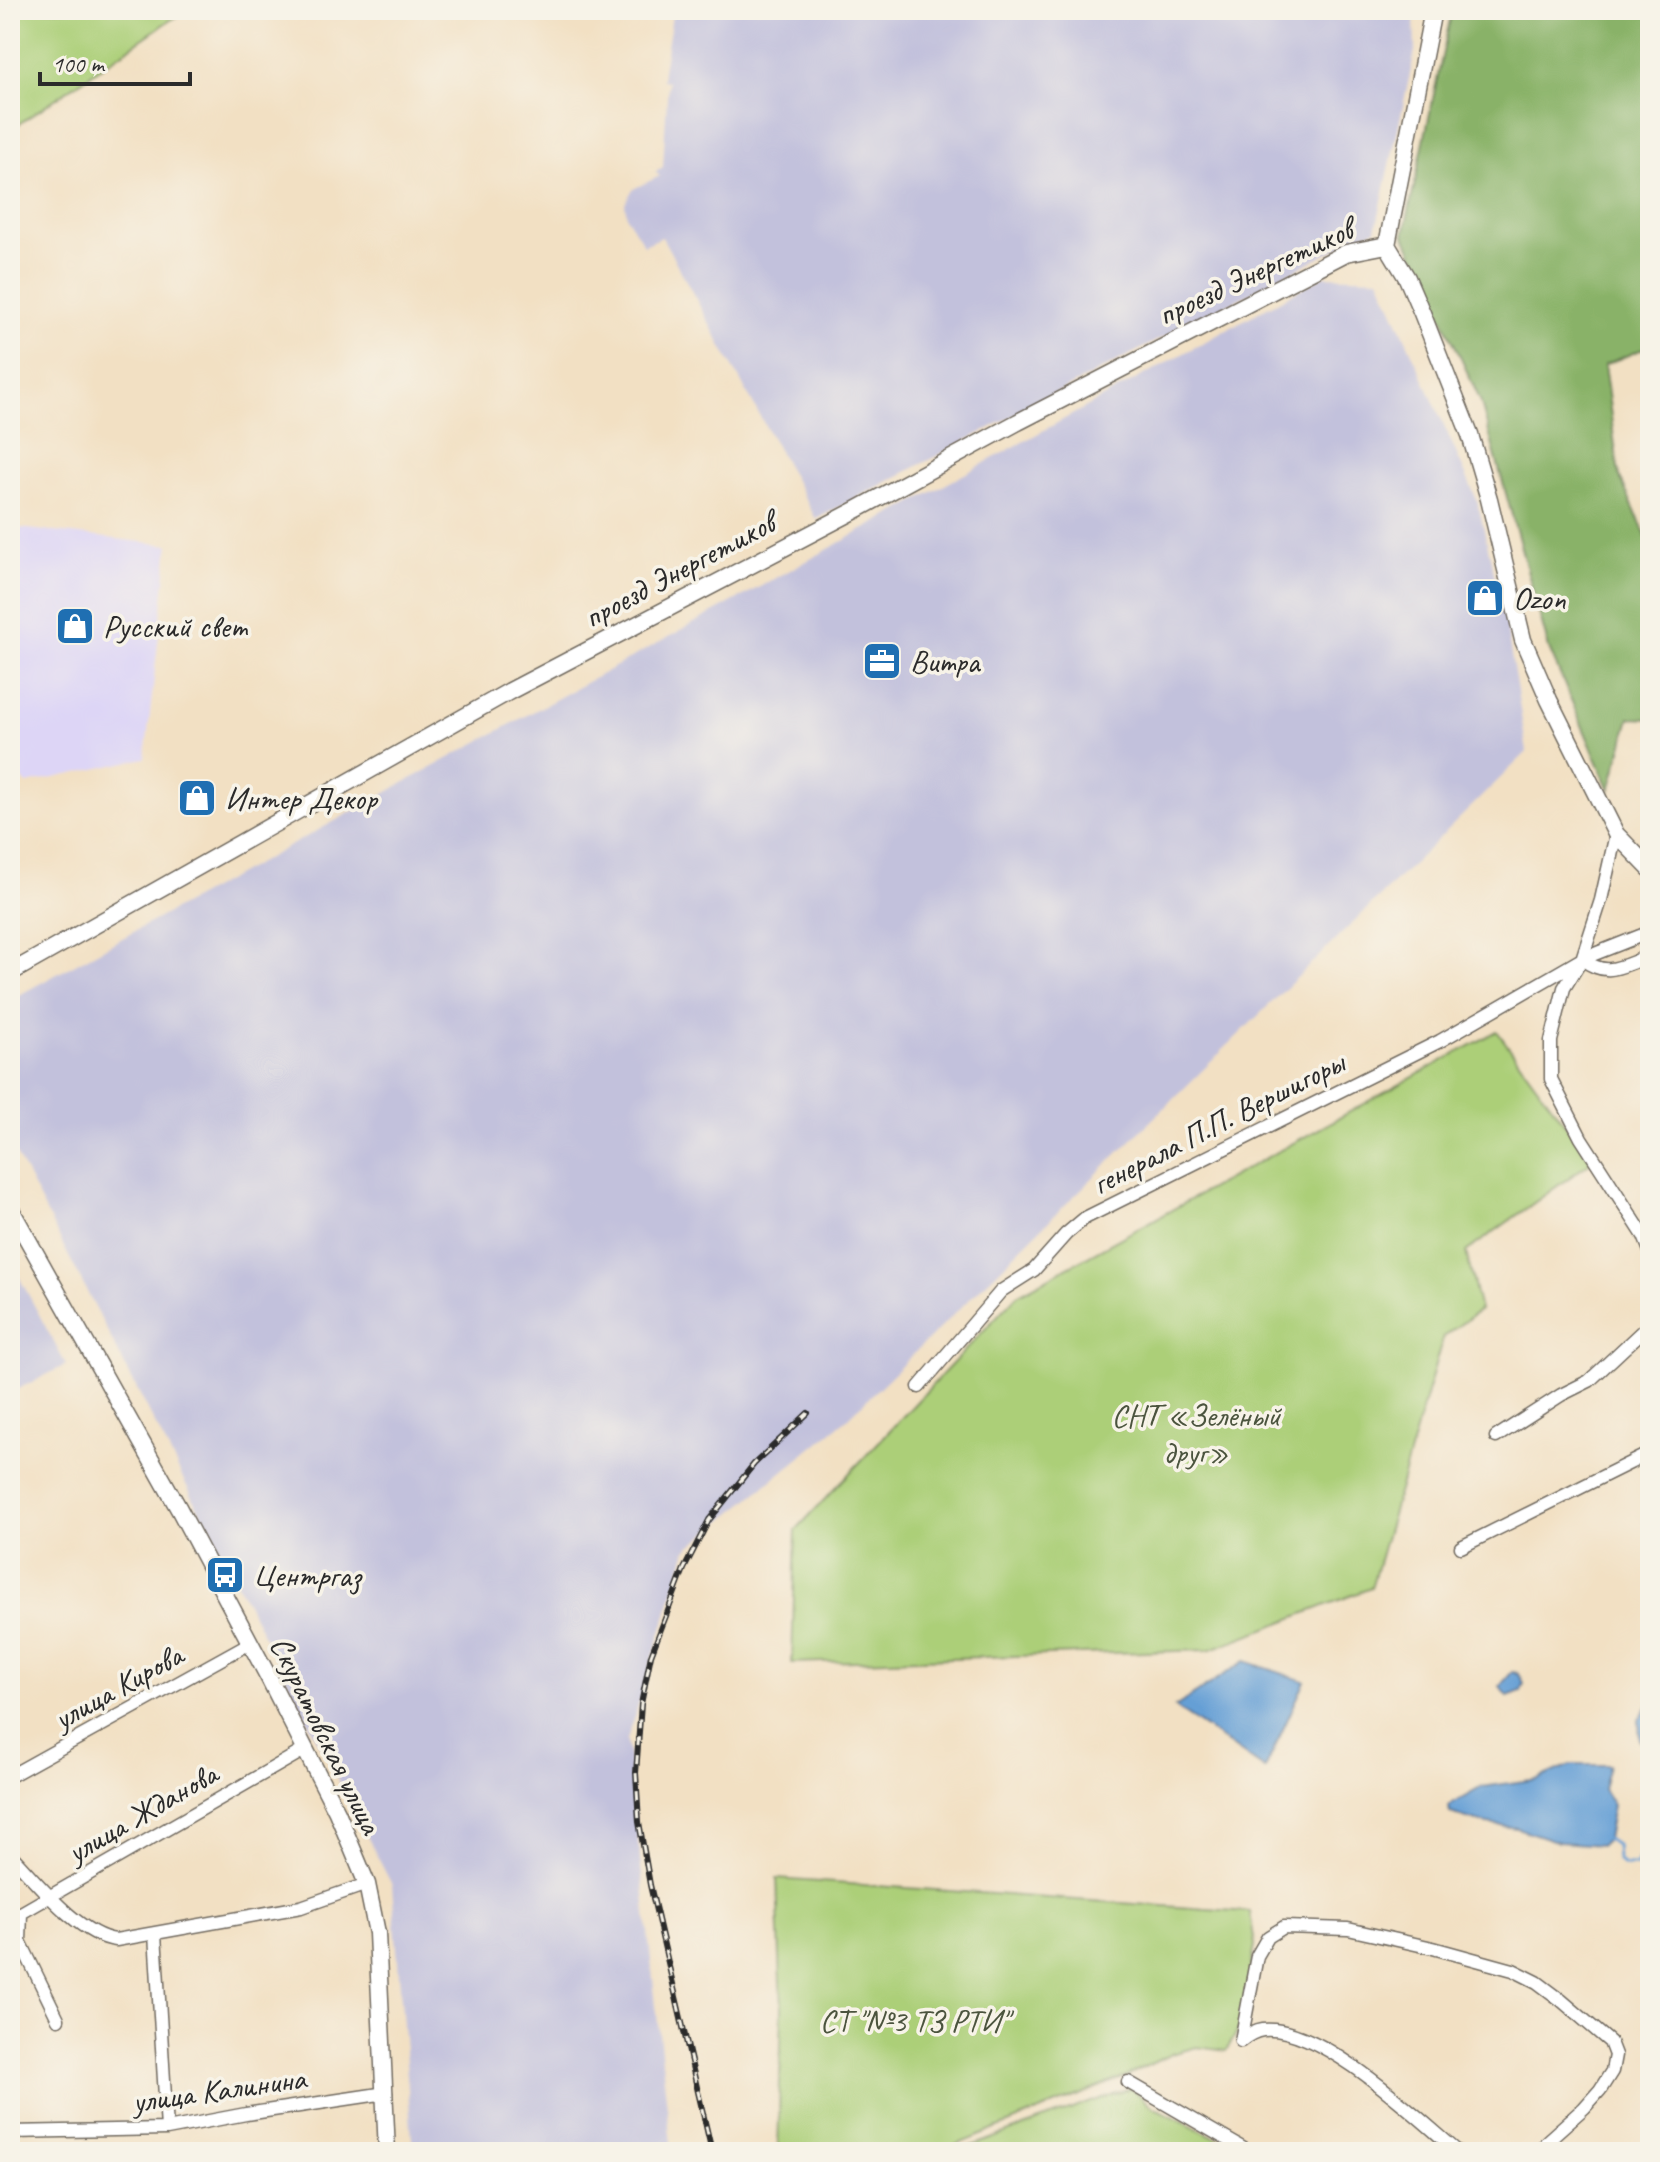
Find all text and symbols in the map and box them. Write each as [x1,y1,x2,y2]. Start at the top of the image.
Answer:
scale bar [40,36,190,86]
text: 100 m [52,49,106,79]
street label: проезд Энергетиков [1151,206,1366,335]
street label: проезд Энергетиков [576,499,788,638]
shop icon: Ozon [1464,577,1506,619]
place label: Ozon [1513,578,1566,619]
shop icon: Русский свет [54,605,96,647]
place label: Русский свет [103,606,249,647]
office icon: Витра [861,640,903,682]
place label: Витра [910,641,982,682]
shop icon: Интер Декор [176,777,218,819]
place label: Интер Декор [225,778,379,819]
street label: генерала П.П. Вершигоры [1085,1041,1353,1204]
park label: СНТ «Зелёный друг» [1111,1395,1282,1473]
bus stop icon: Центргаз [204,1554,246,1596]
place label: Центргаз [253,1555,363,1596]
street label: Скуратовская улица [261,1630,392,1842]
street label: улица Кирова [45,1633,192,1740]
street label: улица Жданова [58,1752,227,1873]
park label: СТ "№3 ТЗ РТИ" [820,2000,1015,2041]
street label: улица Калинина [128,2057,310,2123]

